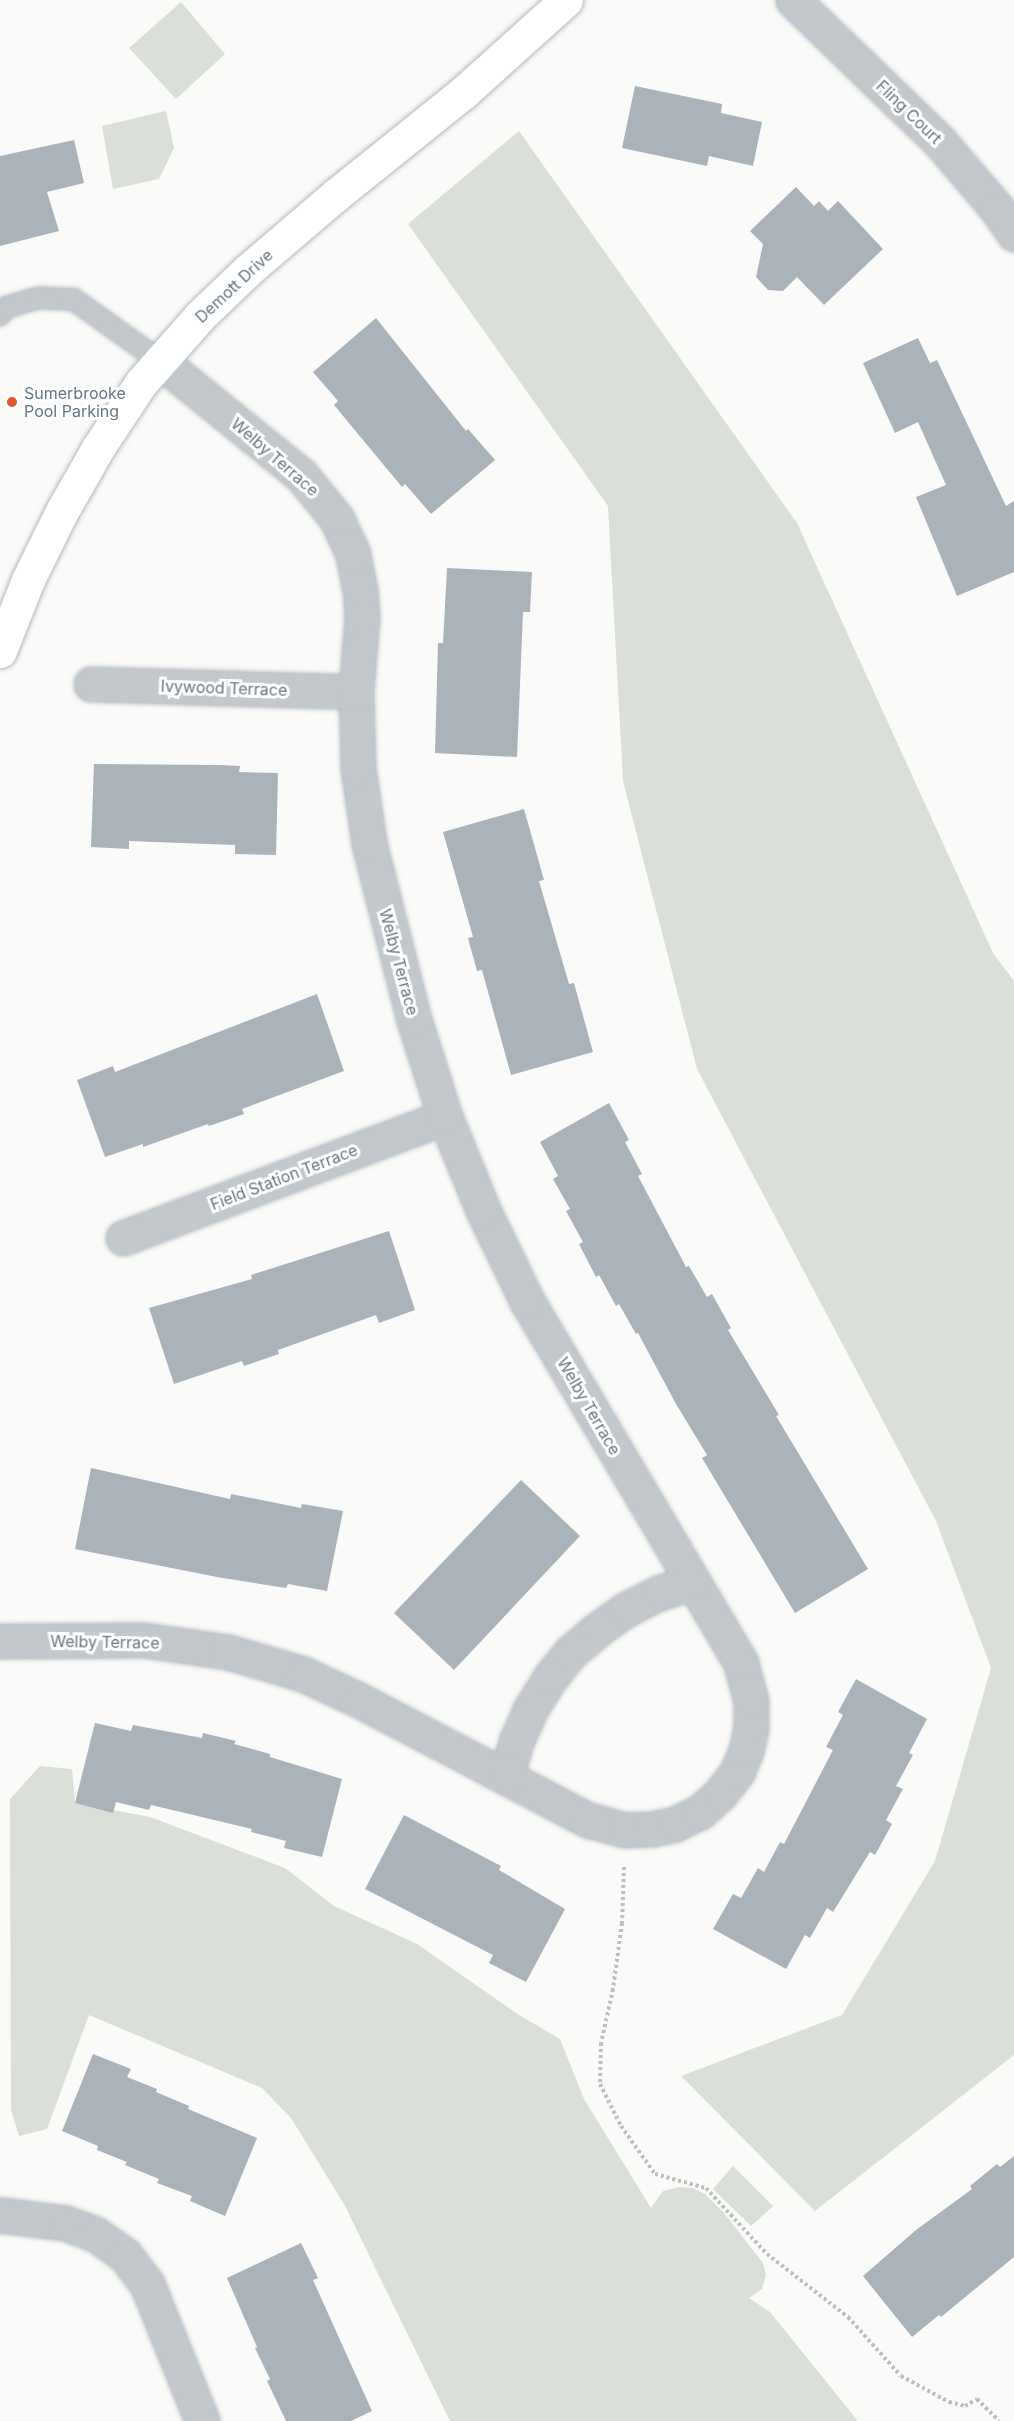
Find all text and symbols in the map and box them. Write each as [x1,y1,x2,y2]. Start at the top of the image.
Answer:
street label: Fling Court [872,76,946,148]
street label: Demott Drive [191,245,277,327]
place label: Sumerbrooke Pool Parking [24,383,126,421]
marker: Sumerbrooke Pool Parking [5,395,19,409]
street label: Welby Terrace [227,414,323,500]
street label: Ivywood Terrace [160,676,288,700]
street label: Welby Terrace [376,907,422,1017]
street label: Field Station Terrace [208,1140,360,1214]
street label: Welby Terrace [553,1354,625,1458]
street label: Welby Terrace [50,1631,160,1653]

